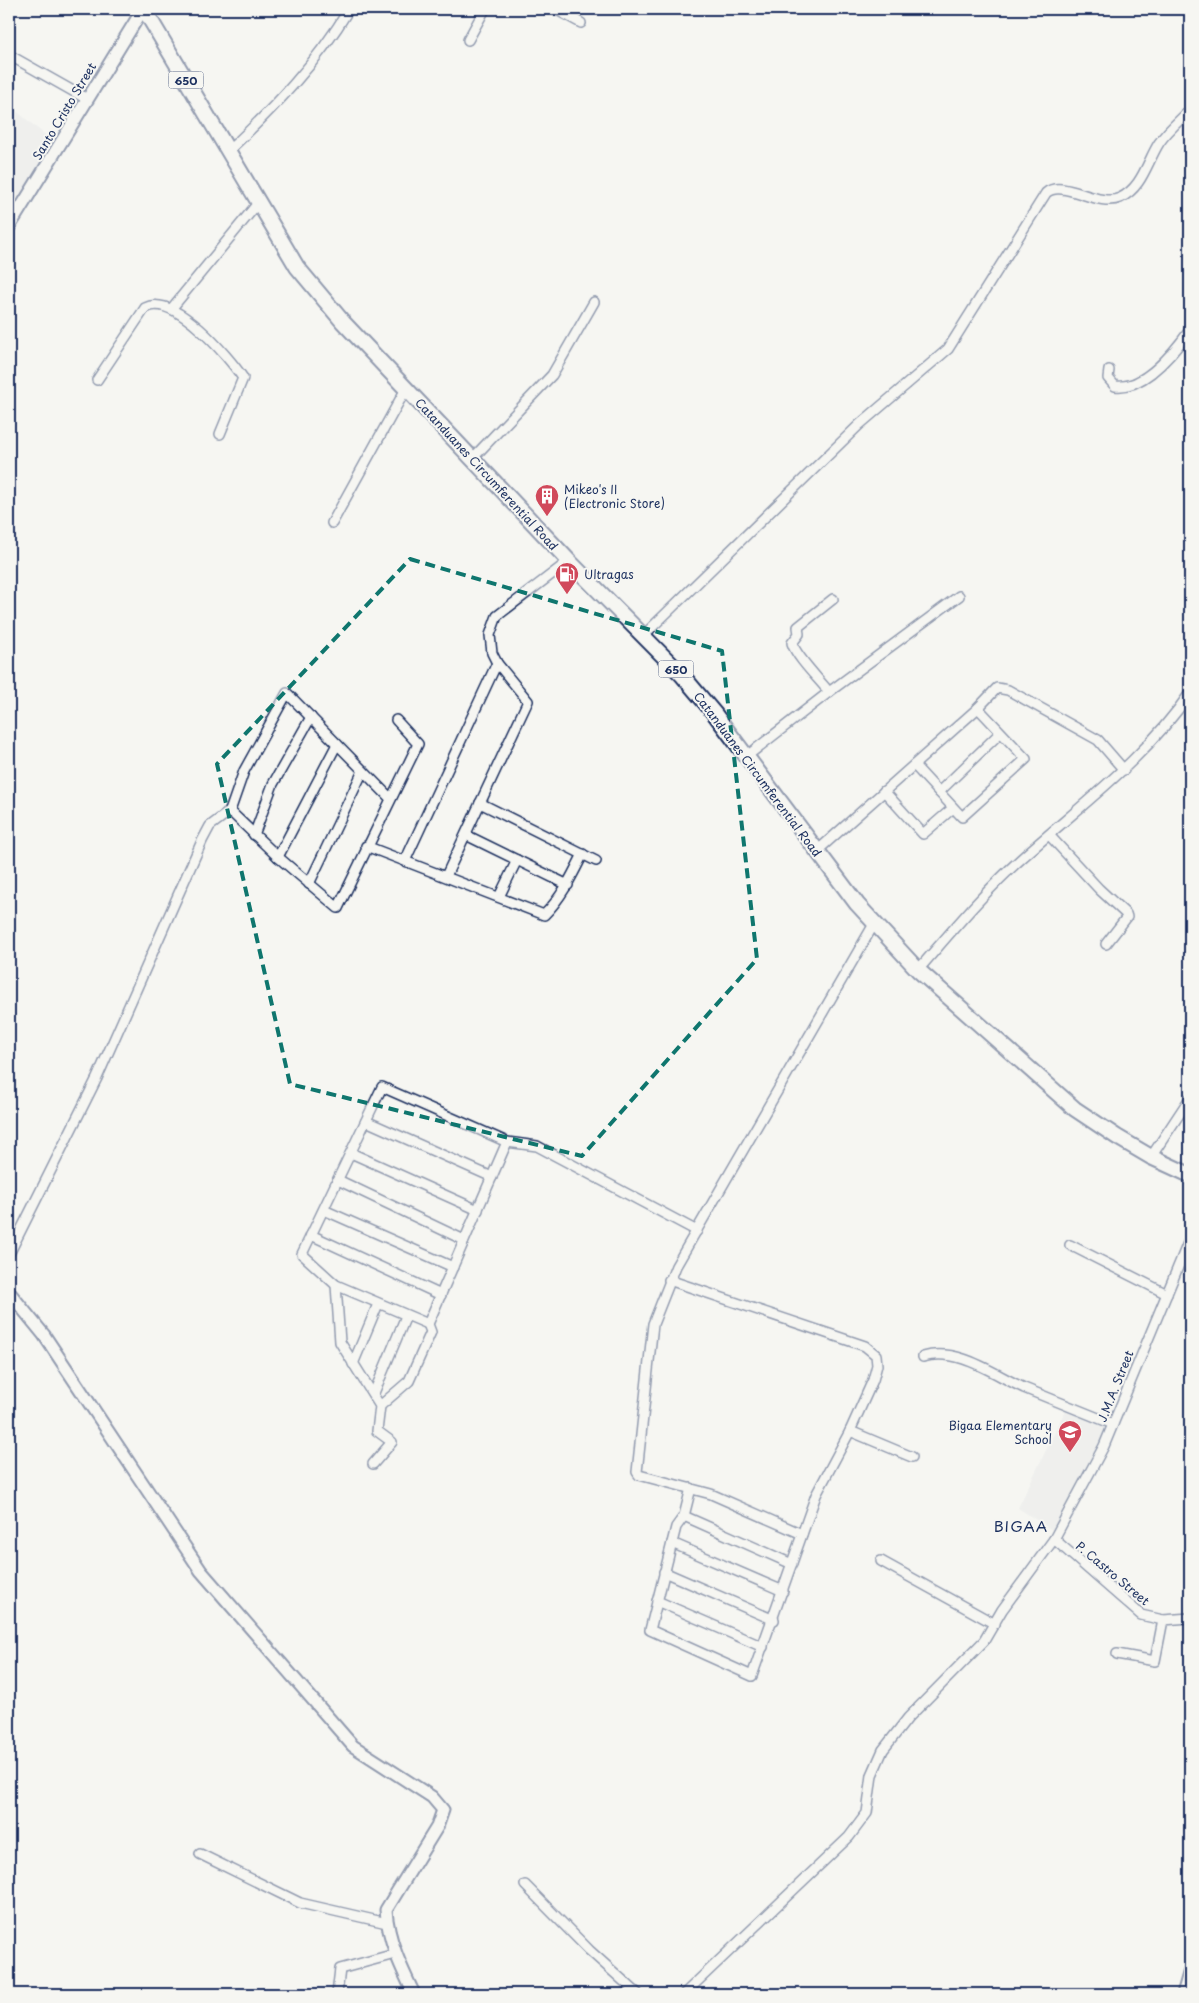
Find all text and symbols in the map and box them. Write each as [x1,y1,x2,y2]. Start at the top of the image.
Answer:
street label: Santo Cristo Street [28,59,100,163]
road number: 650 [168,72,204,88]
street label: Catanduanes Circumferential Road [411,394,563,554]
place label: Mikeo's II (Electronic Store) [564,480,665,512]
building icon: Mikeo's II (Electronic Store) [534,483,560,517]
fuel station icon: Ultragas [554,561,580,595]
place label: Ultragas [584,565,634,583]
road number: 650 [658,661,694,678]
street label: Catanduanes Circumferential Road [690,688,826,860]
street label: J.M.A. Street [1092,1347,1138,1425]
place label: Bigaa Elementary School [949,1416,1052,1448]
school or university icon: Bigaa Elementary School [1057,1419,1083,1453]
district label: BIGAA [994,1514,1048,1537]
street label: P. Castro Street [1072,1537,1154,1609]

